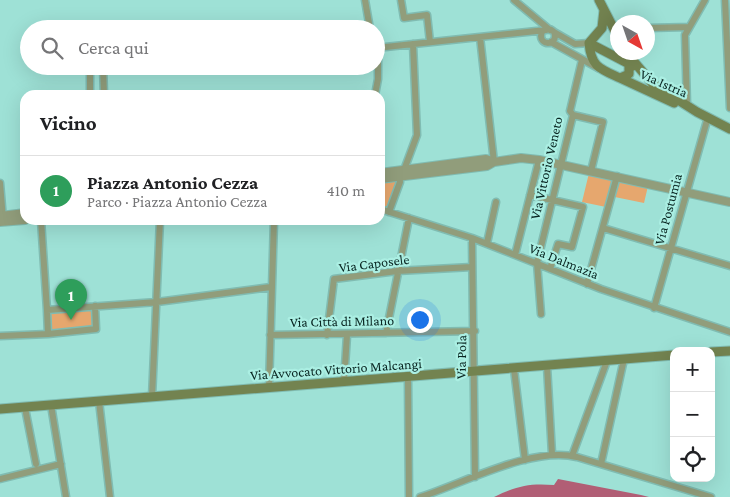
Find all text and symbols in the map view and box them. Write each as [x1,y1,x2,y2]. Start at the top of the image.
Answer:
north arrow [610,15,655,60]
search box [20,20,385,75]
icon: search [38,34,66,62]
text: Cerca qui [78,37,149,58]
street label: Via Istria [638,66,691,101]
text: Vicino [40,111,97,135]
street label: Via Vittorio Veneto [526,115,566,221]
street label: Via Postumia [651,171,685,246]
text: Piazza Antonio Cezza [87,172,258,193]
text: 1 [53,182,59,199]
text: 410 m [327,182,365,199]
text: Parco · Piazza Antonio Cezza [87,193,267,210]
street label: Via Dalmazia [527,240,602,282]
street label: Via Caposele [338,251,410,275]
pin: 1 [55,279,87,320]
your location [407,307,433,333]
street label: Via Città di Milano [290,312,394,330]
street label: Via Pola [453,334,469,379]
map controls [670,347,715,482]
button: + [670,347,715,392]
street label: Via Avvocato Vittorio Malcangi [250,355,423,383]
button: − [670,392,715,437]
button: locate [670,437,715,482]

